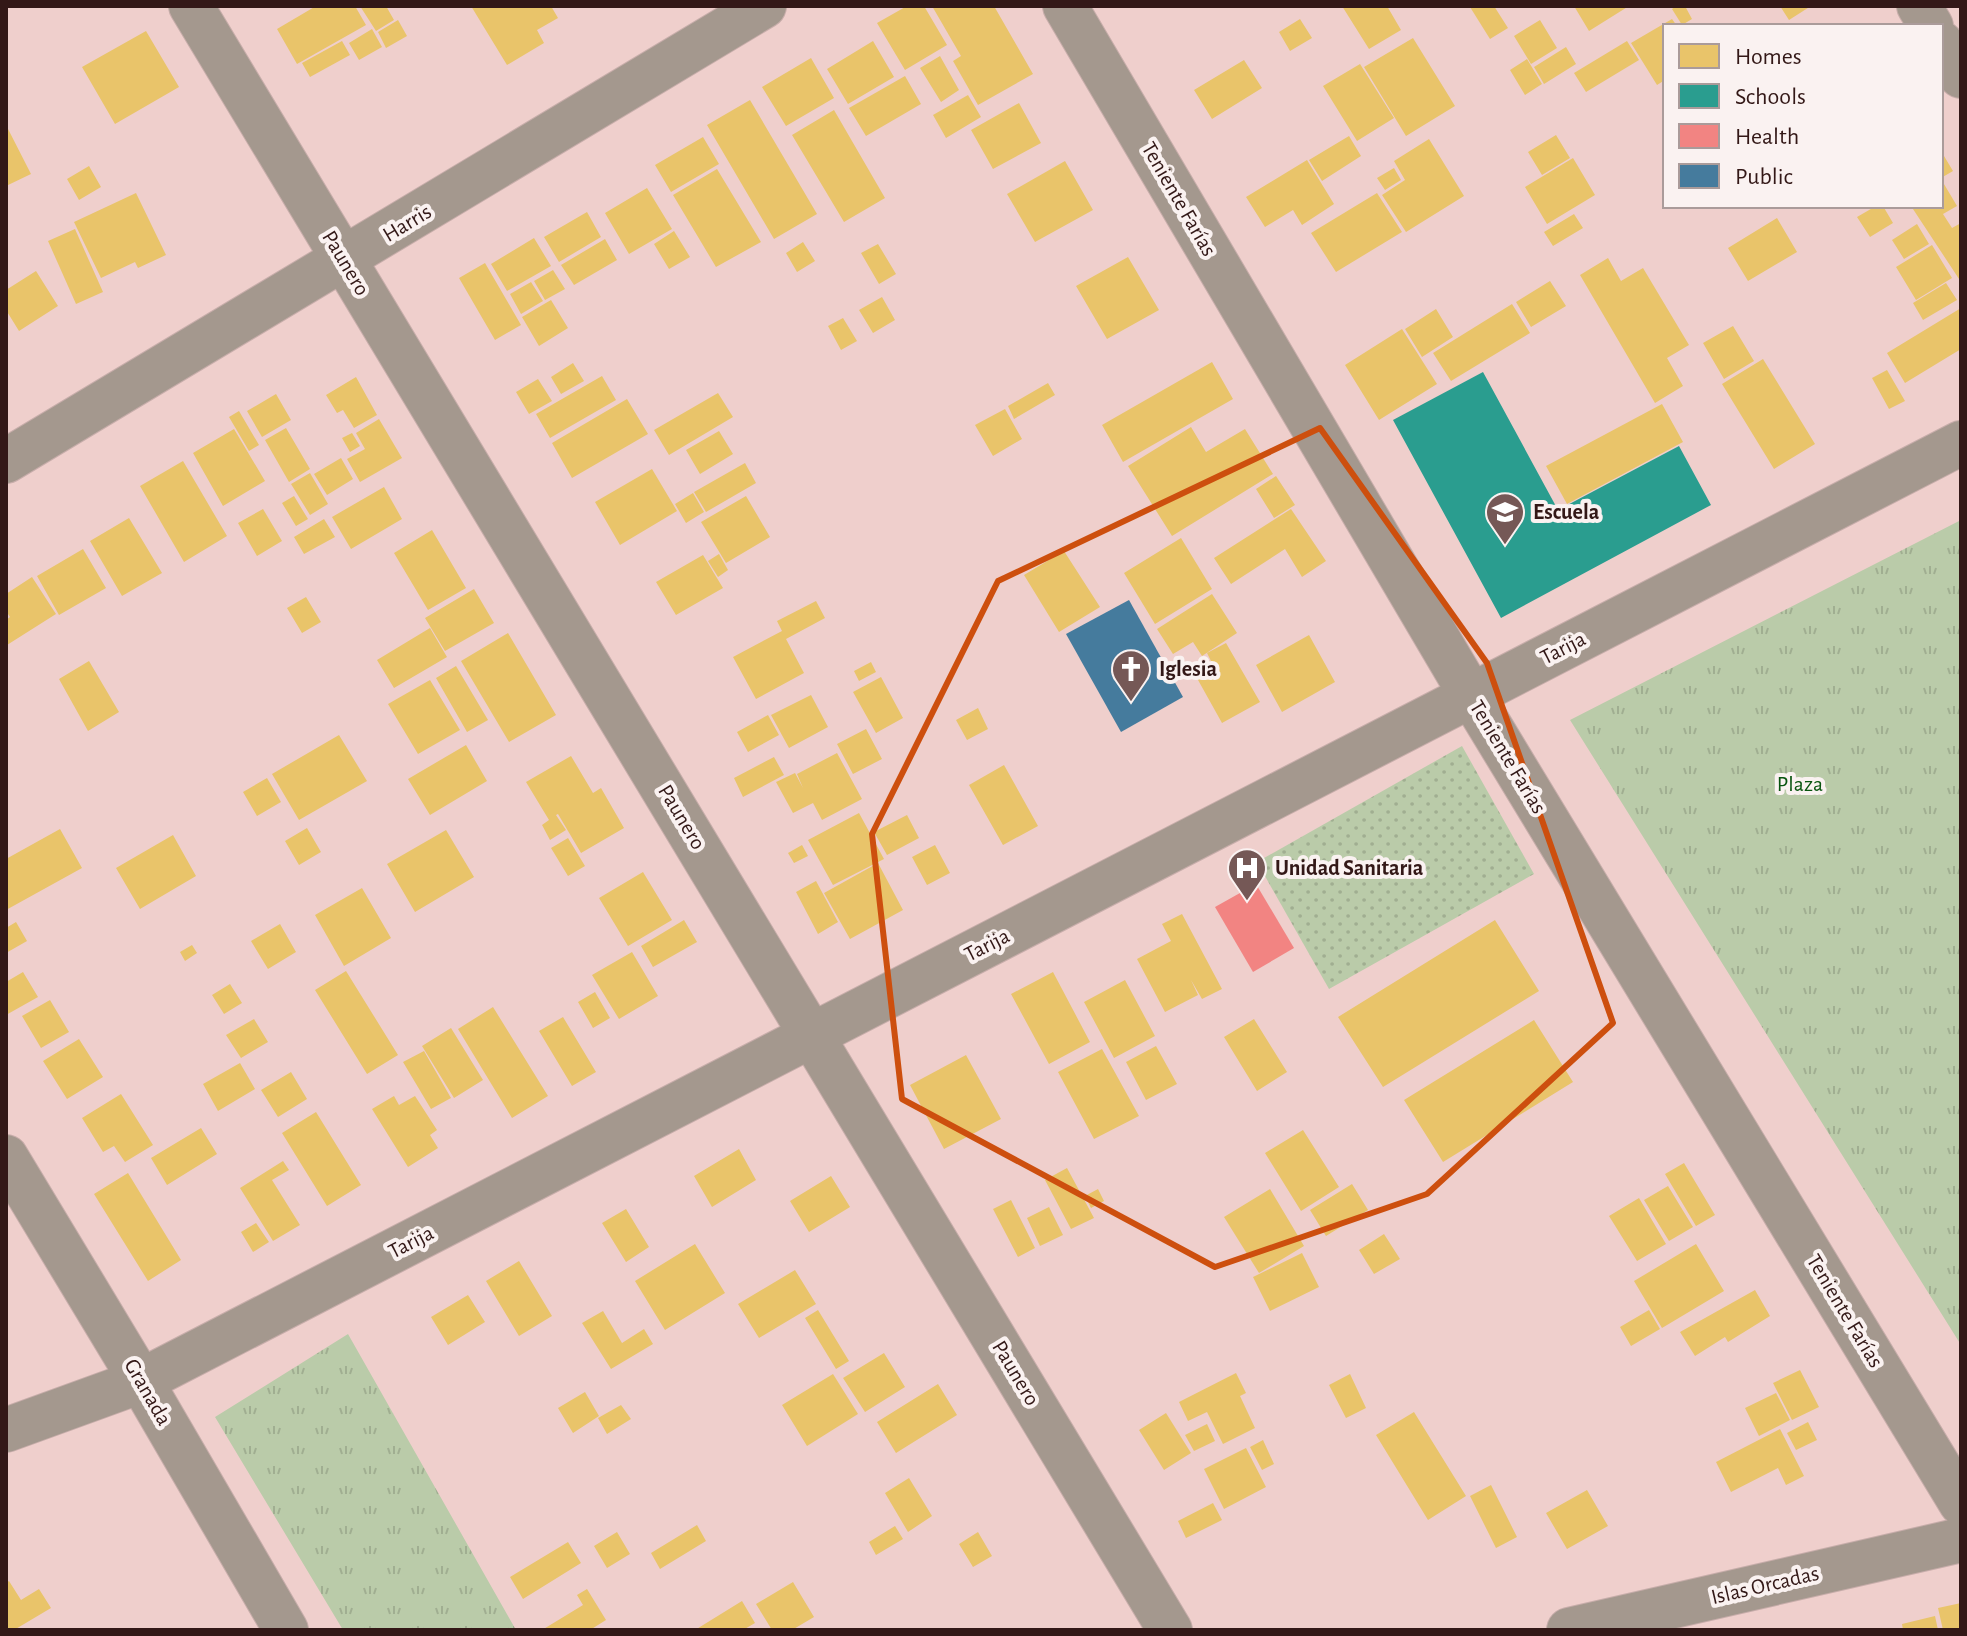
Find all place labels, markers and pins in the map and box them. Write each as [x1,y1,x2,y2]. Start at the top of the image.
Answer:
school or university icon: Escuela [1484,491,1526,546]
place label: Escuela [1533,501,1600,523]
church icon: Iglesia [1110,648,1152,703]
place label: Iglesia [1159,658,1217,680]
hospital icon: Unidad Sanitaria [1226,847,1268,902]
place label: Unidad Sanitaria [1275,857,1424,879]

